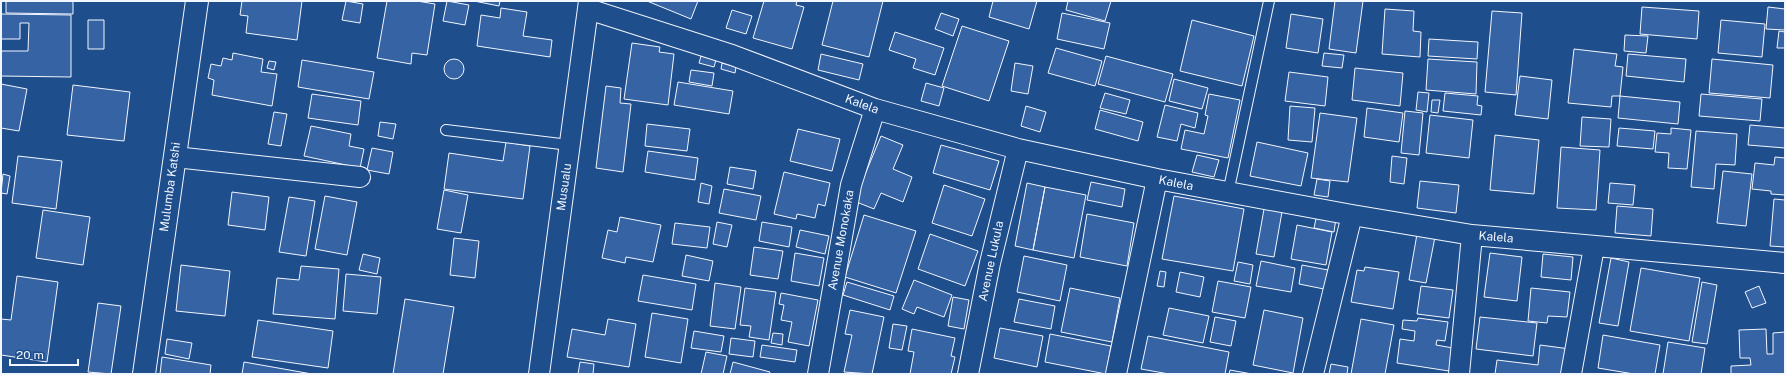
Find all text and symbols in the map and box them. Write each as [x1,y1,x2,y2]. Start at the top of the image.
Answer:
street label: Kalela [843,91,881,117]
street label: Mulumba Katshi [157,141,183,233]
street label: Musualu [554,162,574,212]
street label: Kalela [1157,173,1195,193]
street label: Avenue Monokaka [825,189,857,291]
street label: Avenue Lukula [976,219,1006,303]
street label: Kalela [1478,228,1514,246]
scale bar [10,341,78,367]
text: 20 m [16,348,44,362]

